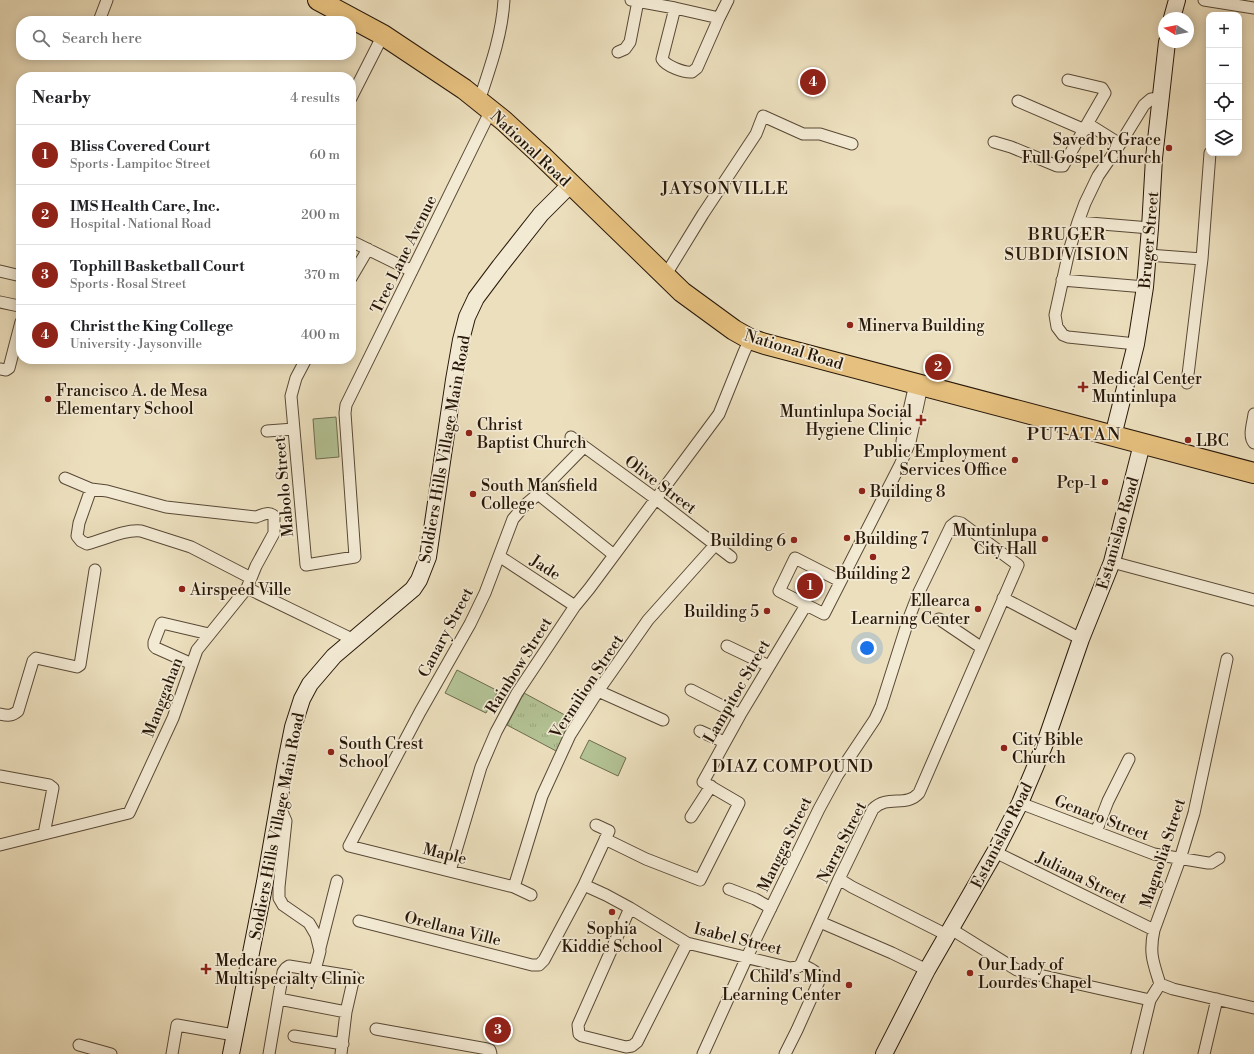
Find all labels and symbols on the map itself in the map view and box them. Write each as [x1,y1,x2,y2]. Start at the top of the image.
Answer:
north arrow [1158,12,1194,48]
pin: 4 [800,67,826,97]
street label: National Road [486,106,575,191]
place label: Saved by Grace Full Gospel Church [1022,130,1161,168]
marker: Saved by Grace Full Gospel Church [1164,143,1174,153]
district label: JAYSONVILLE [660,178,789,200]
street label: Bruger Street [1135,190,1163,291]
street label: Tree Lane Avenue [367,192,441,317]
district label: BRUGER SUBDIVISION [1004,224,1130,266]
place label: Minerva Building [858,316,985,336]
marker: Minerva Building [845,320,855,330]
street label: National Road [742,325,846,374]
street label: Soldiers Hills Village Main Road [415,334,475,565]
pin: 2 [925,352,951,382]
place label: Medical Center Muntinlupa [1092,369,1202,407]
place label: Francisco A. de Mesa Elementary School [56,381,209,419]
marker: Medical Center Muntinlupa [1077,381,1089,393]
marker: Francisco A. de Mesa Elementary School [43,394,53,404]
place label: Muntinlupa Social Hygiene Clinic [780,402,912,440]
marker: Muntinlupa Social Hygiene Clinic [915,414,927,426]
place label: Christ Baptist Church [476,415,587,453]
district label: PUTATAN [1027,423,1121,446]
marker: Christ Baptist Church [464,428,474,438]
place label: LBC [1196,431,1229,451]
street label: Mabolo Street [270,435,298,538]
marker: LBC [1183,435,1193,445]
place label: Public Employment Services Office [864,442,1007,480]
street label: Olive Street [620,451,701,519]
marker: Public Employment Services Office [1010,455,1020,465]
place label: Pcp-1 [1057,473,1097,493]
street label: Estanislao Road [1092,475,1144,592]
place label: South Mansfield College [481,476,597,514]
marker: Pcp-1 [1100,477,1110,487]
place label: Building 8 [869,482,946,502]
marker: Building 8 [857,486,867,496]
marker: South Mansfield College [468,489,478,499]
place label: Muntinlupa City Hall [953,521,1038,559]
place label: Building 7 [854,529,929,549]
place label: Building 6 [709,531,786,551]
marker: Building 7 [842,533,852,543]
marker: Muntinlupa City Hall [1040,534,1050,544]
marker: Building 6 [789,535,799,545]
street label: Jade [526,550,564,585]
marker: Building 2 [868,552,878,562]
place label: Building 2 [835,564,911,584]
pin: 1 [797,571,823,601]
place label: Airspeed Ville [189,580,291,600]
marker: Airspeed Ville [177,584,187,594]
street label: Canary Street [414,584,478,681]
place label: Ellearca Learning Center [851,591,971,629]
place label: Building 5 [683,602,759,622]
marker: Ellearca Learning Center [973,604,983,614]
marker: Building 5 [762,606,772,616]
street label: Rainbow Street [481,613,557,717]
street label: Vermilion Street [545,631,628,743]
street label: Lampitoc Street [699,636,775,747]
your location [857,638,877,658]
street label: Manggahan [139,654,187,740]
street label: Soldiers Hills Village Main Road [245,711,309,941]
place label: City Bible Church [1012,730,1083,768]
place label: South Crest School [339,734,424,772]
marker: City Bible Church [999,743,1009,753]
marker: South Crest School [326,747,336,757]
district label: DIAZ COMPOUND [712,756,874,778]
street label: Estanislao Road [967,779,1037,892]
street label: Genaro Street [1051,791,1152,845]
street label: Mangga Street [753,793,817,895]
street label: Magnolia Street [1136,796,1190,911]
street label: Narra Street [813,798,871,887]
street label: Maple [421,839,469,869]
street label: Juliana Street [1032,847,1130,909]
street label: Orellana Ville [402,907,503,951]
marker: Sophia Kiddie School [607,907,617,917]
street label: Isabel Street [692,918,784,960]
place label: Sophia Kiddie School [561,919,663,957]
place label: Medcare Multispecialty Clinic [215,951,365,989]
place label: Our Lady of Lourdes Chapel [978,955,1092,993]
marker: Medcare Multispecialty Clinic [200,963,212,975]
place label: Child's Mind Learning Center [722,967,841,1005]
marker: Our Lady of Lourdes Chapel [965,968,975,978]
marker: Child's Mind Learning Center [844,980,854,990]
pin: 3 [485,1015,511,1045]

